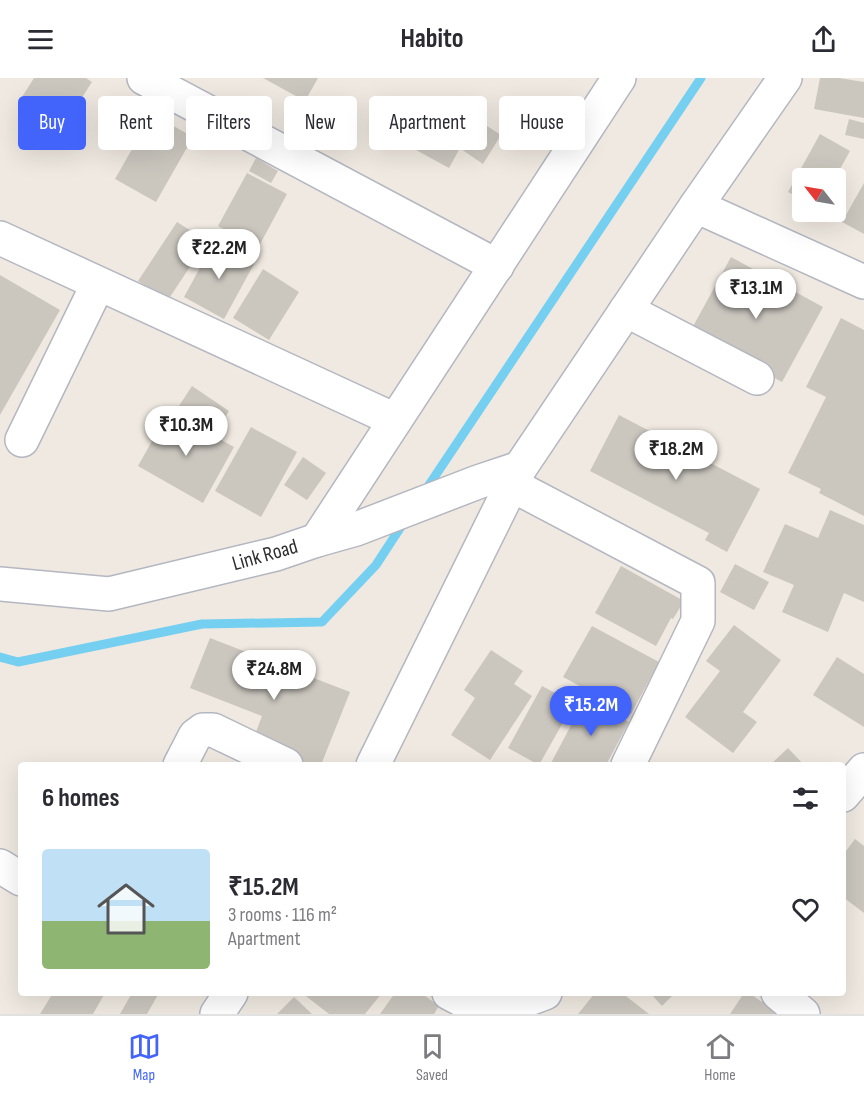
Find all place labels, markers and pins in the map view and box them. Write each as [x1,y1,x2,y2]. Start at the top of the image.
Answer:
pin: ₹22.2M [170,229,268,280]
pin: ₹13.1M [707,269,805,320]
pin: ₹10.3M [137,406,235,457]
pin: ₹18.2M [627,430,725,481]
pin: ₹24.8M [225,650,323,701]
pin: ₹15.2M [542,686,640,737]

